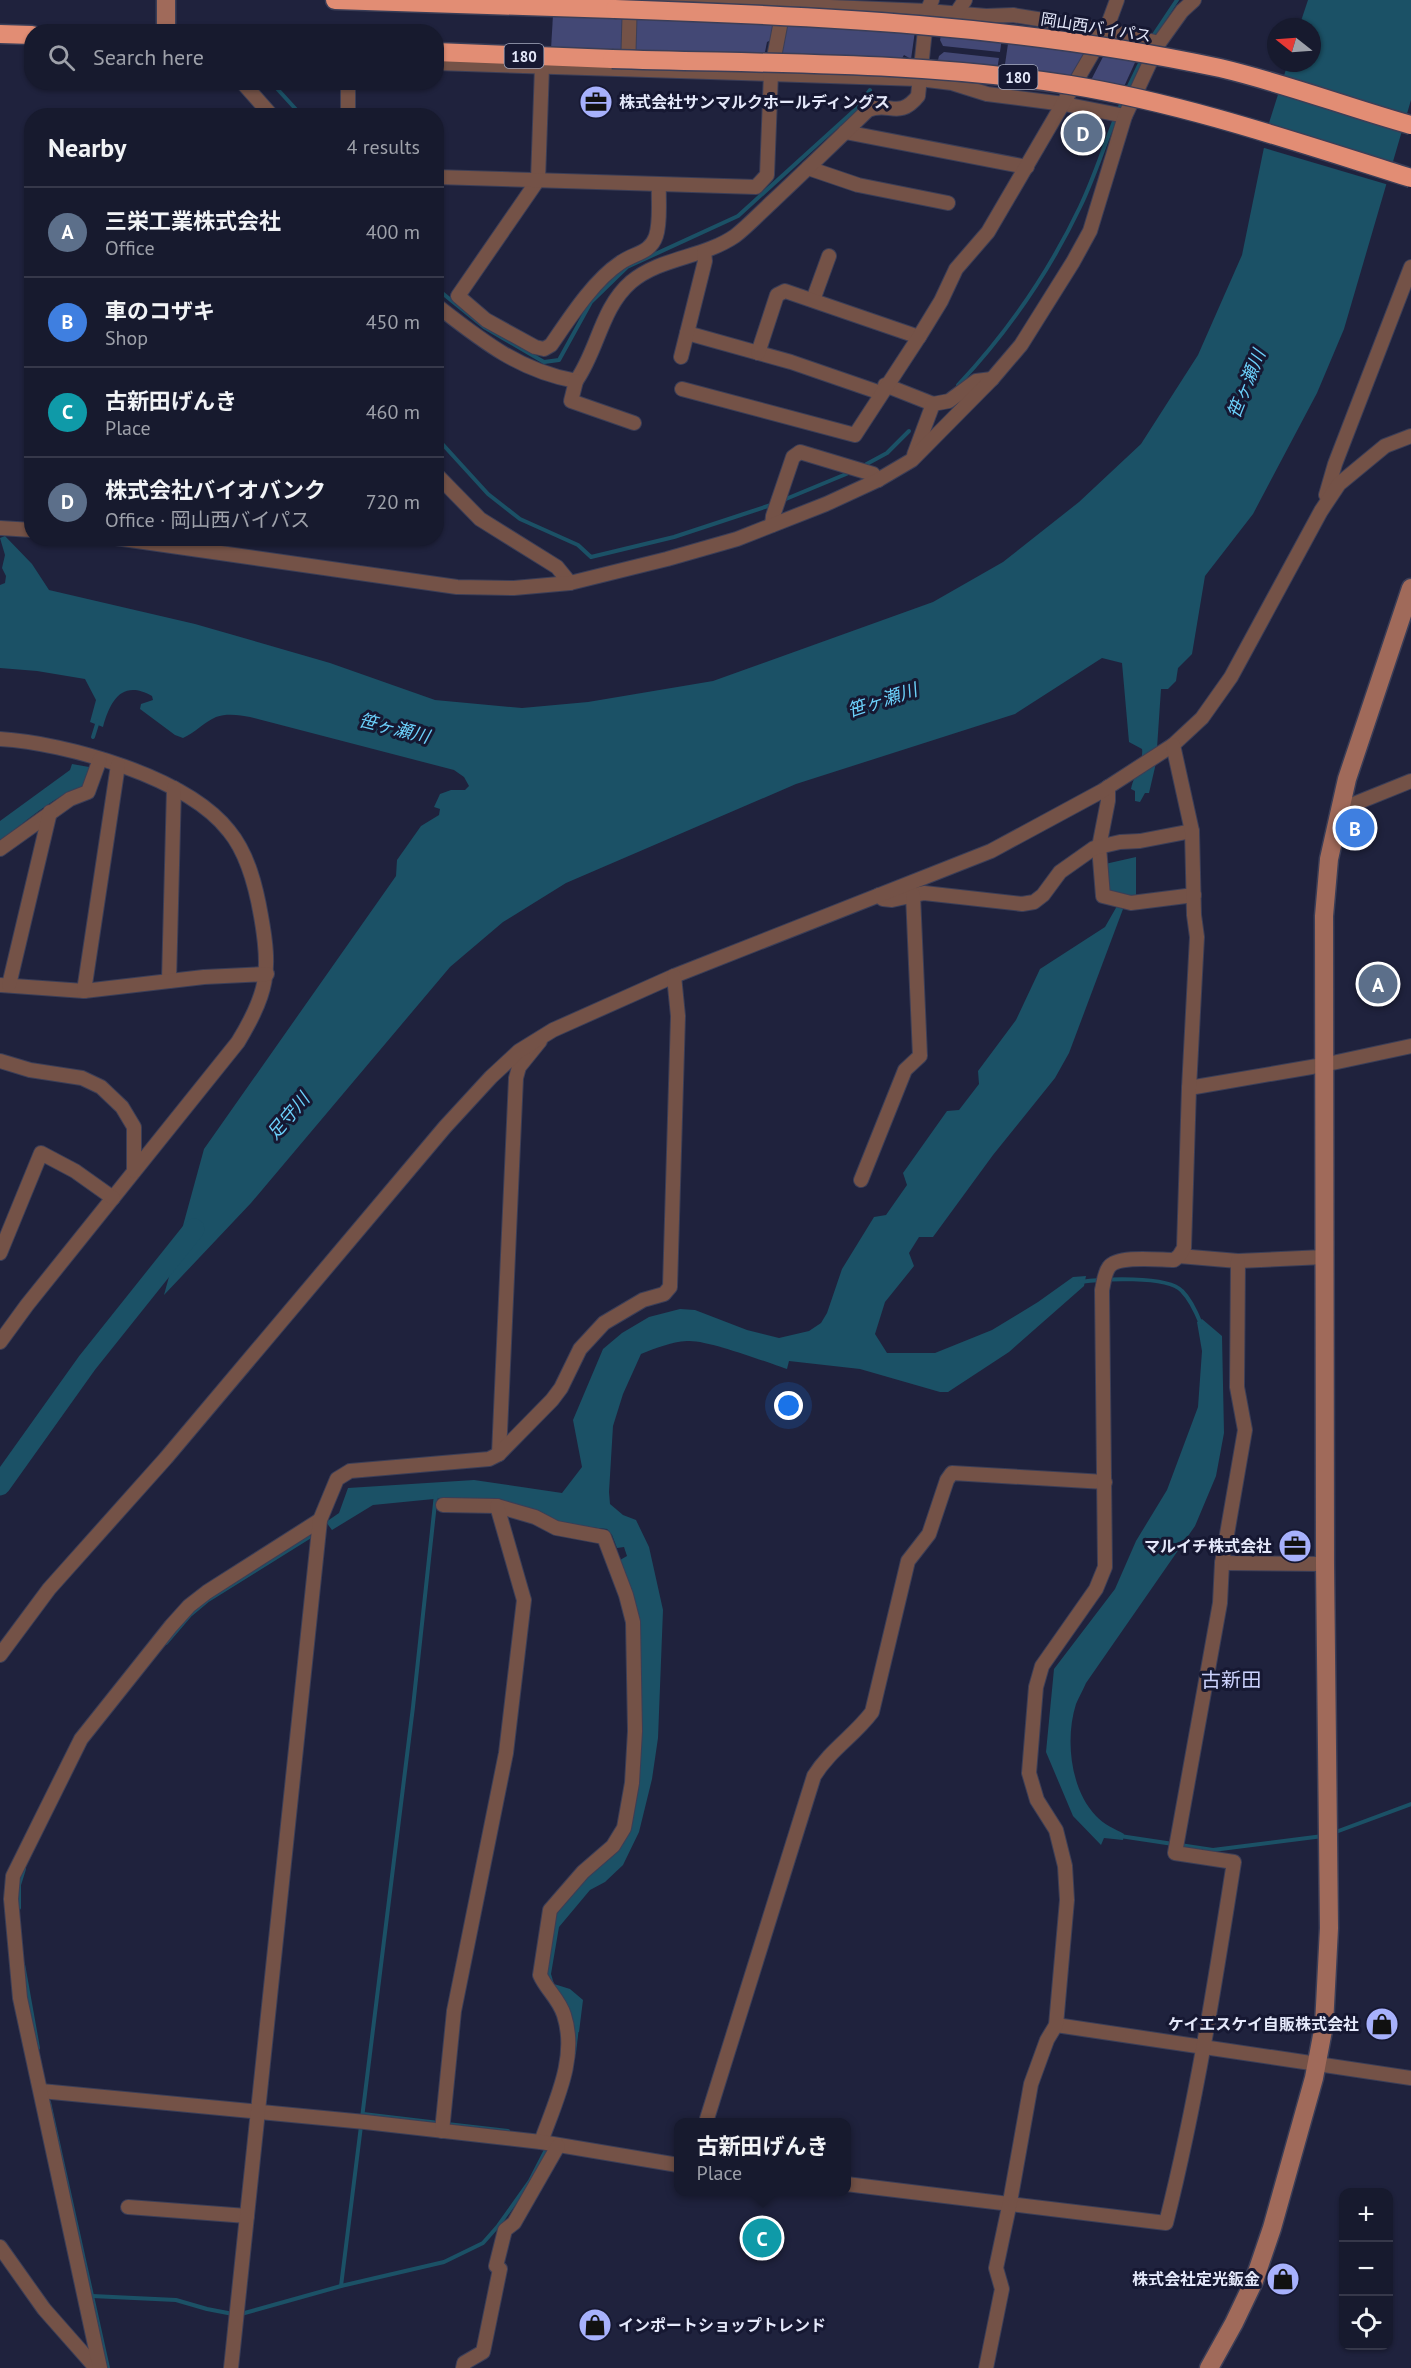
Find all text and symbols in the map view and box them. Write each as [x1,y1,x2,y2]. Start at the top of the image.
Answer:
street label: 岡山西バイパス [1039,8,1153,46]
north arrow [1267,18,1321,72]
search box [24,24,444,90]
icon: search [45,41,78,74]
text: Search here [93,43,204,71]
road number: 180 [504,44,544,68]
road number: 180 [998,65,1038,89]
office icon: 株式会社サンマルクホールディングス [578,84,614,120]
place label: 株式会社サンマルクホールディングス [619,92,890,112]
pin: D [1064,110,1102,156]
text: Nearby [48,131,126,164]
text: 4 results [347,134,420,160]
text: 三栄工業株式会社 [105,207,281,235]
text: A [61,219,74,245]
text: 400 m [366,219,420,245]
text: Office [105,235,155,261]
text: 車のコザキ [105,297,215,325]
text: B [62,309,73,335]
text: 450 m [366,309,420,335]
text: Shop [105,325,148,351]
water label: 笹ヶ瀬川 [1222,344,1271,422]
text: 古新田げんき [105,387,237,415]
text: C [62,399,73,425]
text: 460 m [366,399,420,425]
text: Place [105,415,151,441]
text: 株式会社バイオバンク [105,476,326,504]
text: D [61,489,74,515]
text: 720 m [366,489,420,515]
text: Office · 岡山西バイパス [105,507,310,533]
water label: 笹ヶ瀬川 [844,677,922,722]
water label: 笹ヶ瀬川 [356,708,434,748]
pin: B [1336,806,1374,850]
pin: A [1358,962,1398,1006]
water label: 足守川 [262,1086,315,1144]
your location [774,1391,803,1420]
office icon: マルイチ株式会社 [1277,1528,1313,1564]
place label: マルイチ株式会社 [1144,1536,1272,1556]
district label: 古新田 [1201,1667,1261,1693]
shop icon: ケイエスケイ自販株式会社 [1364,2006,1400,2042]
place label: ケイエスケイ自販株式会社 [1168,2014,1359,2034]
popup [674,2118,851,2196]
text: 古新田げんき [696,2132,829,2160]
text: Place [696,2160,742,2186]
map controls [1339,2188,1393,2350]
button: + [1339,2188,1393,2242]
pin: C [742,2216,782,2260]
button: − [1339,2242,1393,2296]
shop icon: 株式会社定光鈑金 [1265,2261,1301,2297]
place label: 株式会社定光鈑金 [1132,2269,1260,2289]
button: locate [1339,2296,1393,2350]
shop icon: インポートショップトレンド [577,2307,613,2343]
place label: インポートショップトレンド [618,2315,826,2335]

